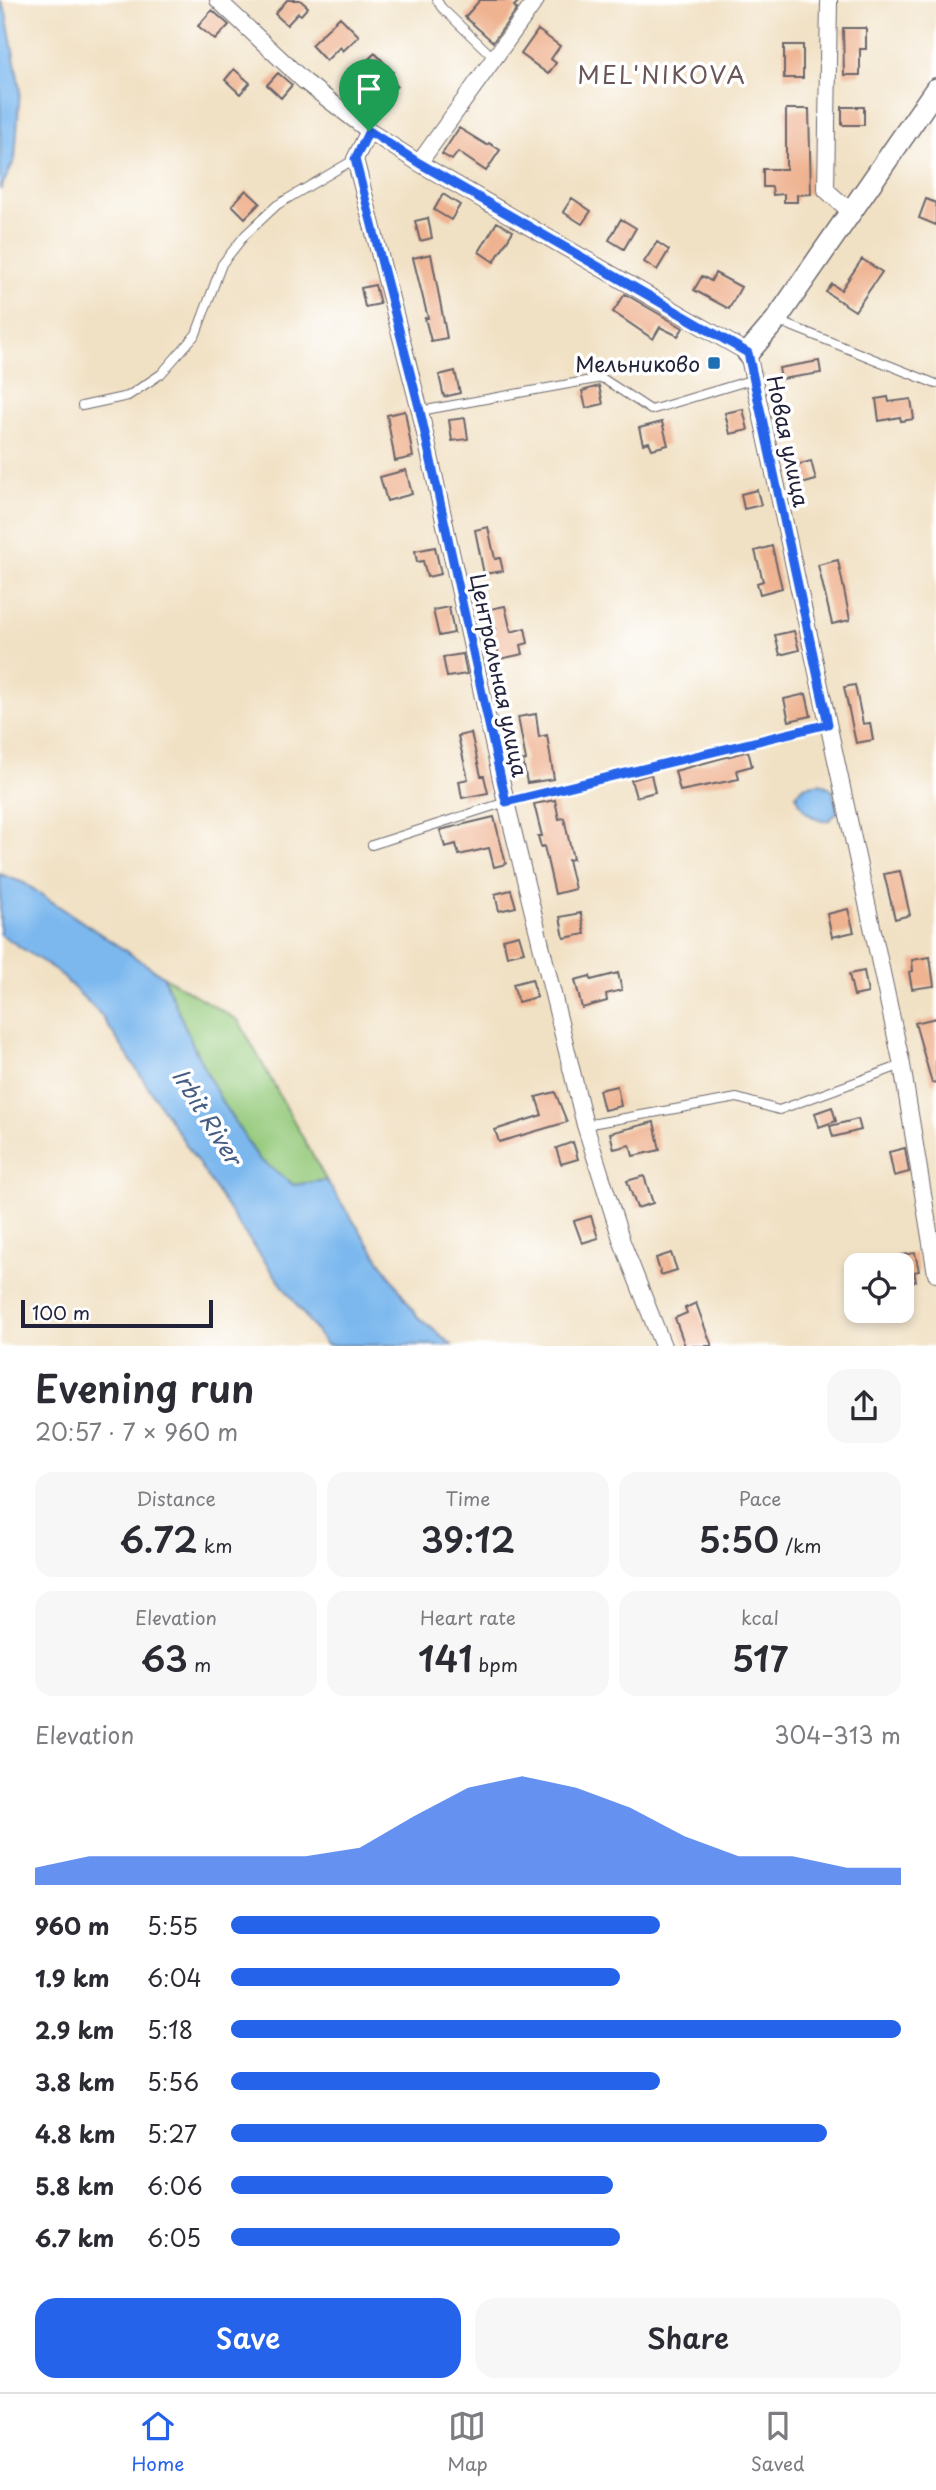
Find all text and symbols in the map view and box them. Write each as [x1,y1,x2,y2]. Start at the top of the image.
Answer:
district label: MEL'NIKOVA [577,56,747,92]
pin [339,59,399,131]
icon: arrive [350,70,388,108]
place label: Мельниково [575,347,700,379]
marker: Мельниково [706,355,722,371]
street label: Новая улица [759,372,819,510]
street label: Центральная улица [463,570,537,780]
water label: Irbit River [165,1061,253,1174]
map controls [844,1253,914,1323]
button: locate [844,1253,914,1323]
scale bar [21,1296,214,1328]
text: 100 m [32,1298,90,1326]
text: Evening run [35,1359,254,1416]
button: share [827,1369,901,1443]
text: 20:57 · 7 × 960 m [35,1414,238,1449]
text: Distance [136,1484,216,1512]
text: Time [446,1484,490,1512]
text: Pace [739,1484,781,1512]
text: 6.72 [120,1512,198,1565]
text: 39:12 [421,1512,515,1565]
text: 5:50 [698,1512,779,1565]
text: km [198,1531,232,1559]
text: /km [779,1531,822,1559]
text: Elevation [135,1603,217,1631]
text: Heart rate [420,1603,516,1631]
text: kcal [741,1603,779,1631]
text: 63 [141,1631,188,1684]
text: 141 [418,1631,472,1684]
text: 517 [732,1631,788,1684]
text: m [188,1650,211,1678]
text: bpm [472,1650,518,1678]
text: Elevation [35,1717,134,1752]
text: 304–313 m [774,1717,901,1752]
text: 960 m [35,1908,109,1943]
text: 5:55 [147,1908,198,1943]
text: 1.9 km [35,1960,109,1995]
text: 6:04 [147,1960,202,1995]
text: 2.9 km [35,2012,114,2047]
text: 5:18 [147,2012,193,2047]
text: 3.8 km [35,2064,115,2099]
text: 5:56 [147,2064,199,2099]
text: 4.8 km [35,2116,116,2151]
text: 5:27 [147,2116,197,2151]
text: 5.8 km [35,2168,114,2203]
text: 6:06 [147,2168,203,2203]
text: 6.7 km [35,2220,114,2255]
text: 6:05 [147,2220,201,2255]
button: Save [35,2298,461,2378]
button: Share [475,2298,901,2378]
tab: Home [131,2407,184,2477]
tab: Map [447,2407,488,2477]
tab: Saved [751,2407,805,2477]

